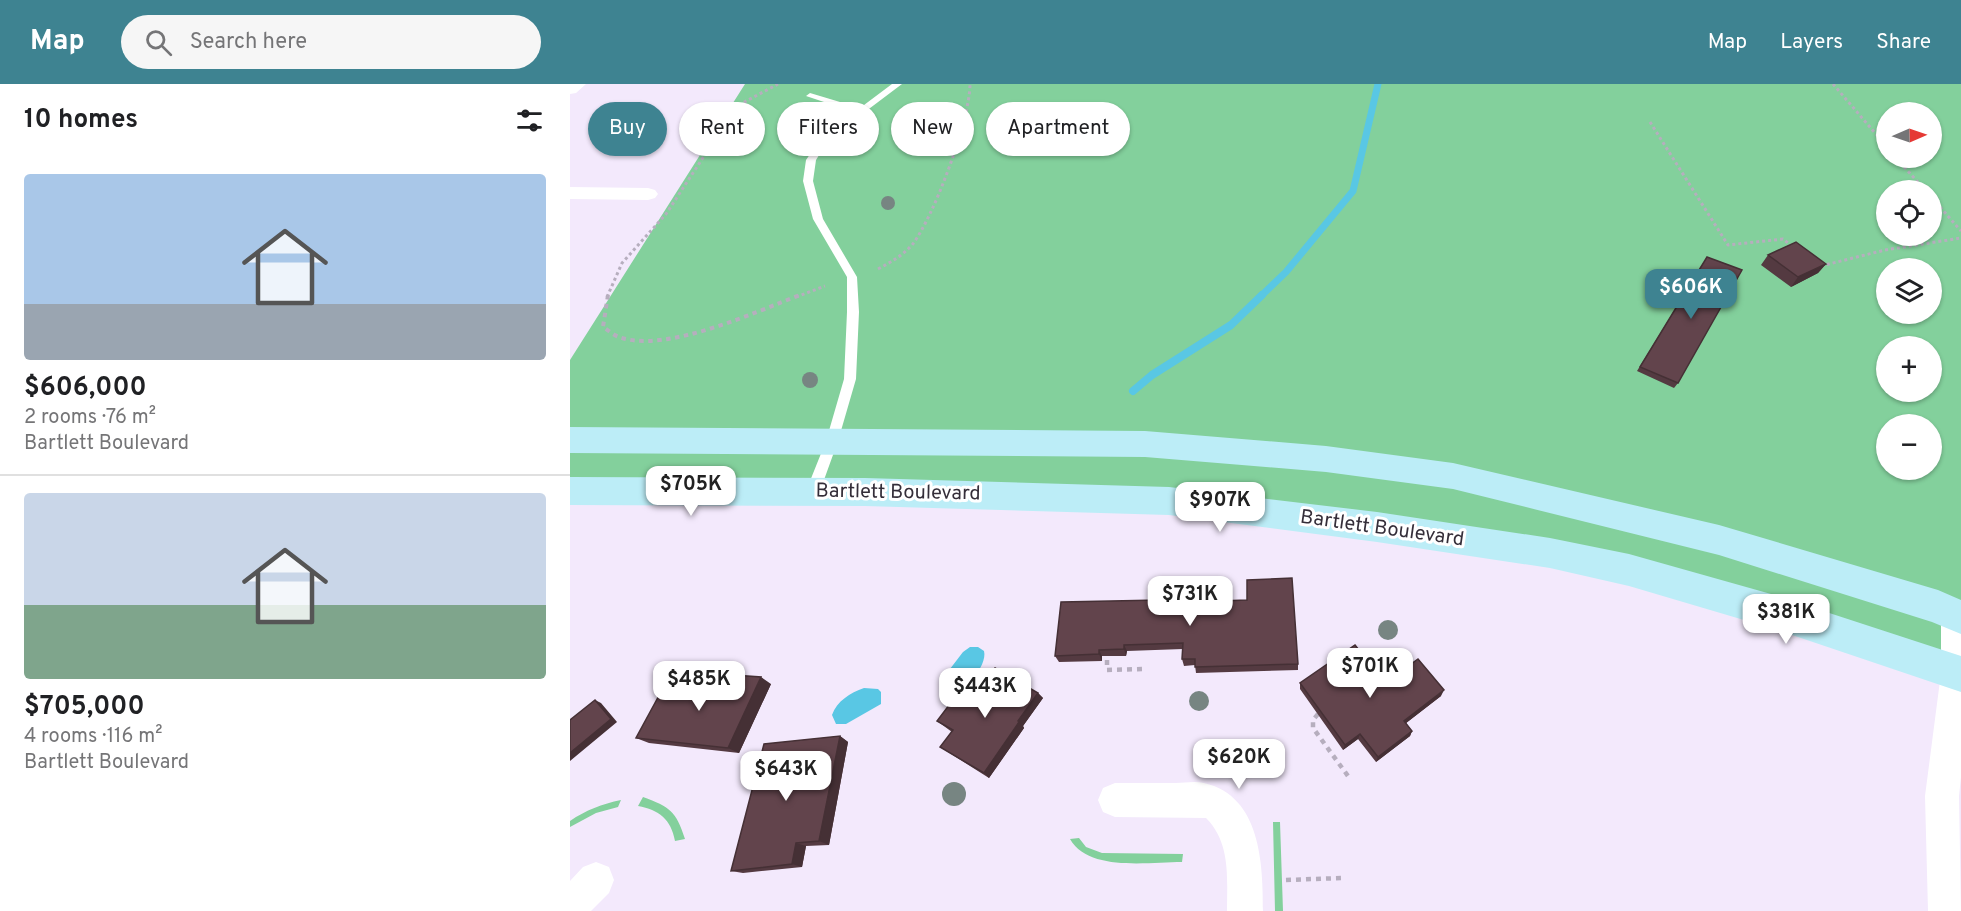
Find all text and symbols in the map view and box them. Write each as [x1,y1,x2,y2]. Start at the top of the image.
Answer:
search box [121,15,541,69]
text: Map [30,24,85,60]
icon: search [142,26,175,59]
text: Search here [190,29,307,56]
text: Map [1708,29,1747,56]
text: Layers [1780,29,1843,56]
text: Share [1876,29,1931,56]
chip: Buy [588,102,667,156]
chip: Rent [679,102,765,156]
chip: Filters [777,102,879,156]
chip: New [891,102,974,156]
chip: Apartment [986,102,1130,156]
north arrow [1876,102,1942,168]
map controls [1876,102,1942,480]
text: 10 homes [24,104,138,137]
icon: filters [513,104,546,137]
button: locate [1876,180,1942,246]
icon: home [231,213,339,321]
button: layers [1876,258,1942,324]
pin: $606K [1649,269,1733,320]
text: $606K [1659,275,1723,301]
button: + [1876,336,1942,402]
text: $606,000 [24,372,147,405]
text: 2 rooms · 76 m² [24,405,156,431]
button: − [1876,414,1942,480]
text: Bartlett Boulevard [24,431,189,457]
pin: $705K [649,466,733,517]
text: $705K [660,472,722,498]
street label: Bartlett Boulevard [815,479,981,507]
pin: $907K [1178,482,1262,533]
text: $907K [1189,488,1251,514]
street label: Bartlett Boulevard [1298,505,1466,553]
icon: home [231,532,339,640]
pin: $731K [1148,576,1232,627]
text: $731K [1162,582,1218,608]
pin: $381K [1744,594,1828,645]
text: $381K [1757,600,1815,626]
pin: $701K [1328,648,1412,699]
text: $701K [1341,654,1399,680]
pin: $485K [657,661,741,712]
text: $485K [667,667,731,693]
pin: $443K [943,668,1027,719]
text: $443K [953,674,1017,700]
text: $705,000 [24,691,145,724]
text: 4 rooms · 116 m² [24,724,162,750]
pin: $620K [1197,739,1281,790]
text: $620K [1207,745,1271,771]
text: Bartlett Boulevard [24,750,189,776]
pin: $643K [744,751,828,802]
text: $643K [754,757,818,783]

